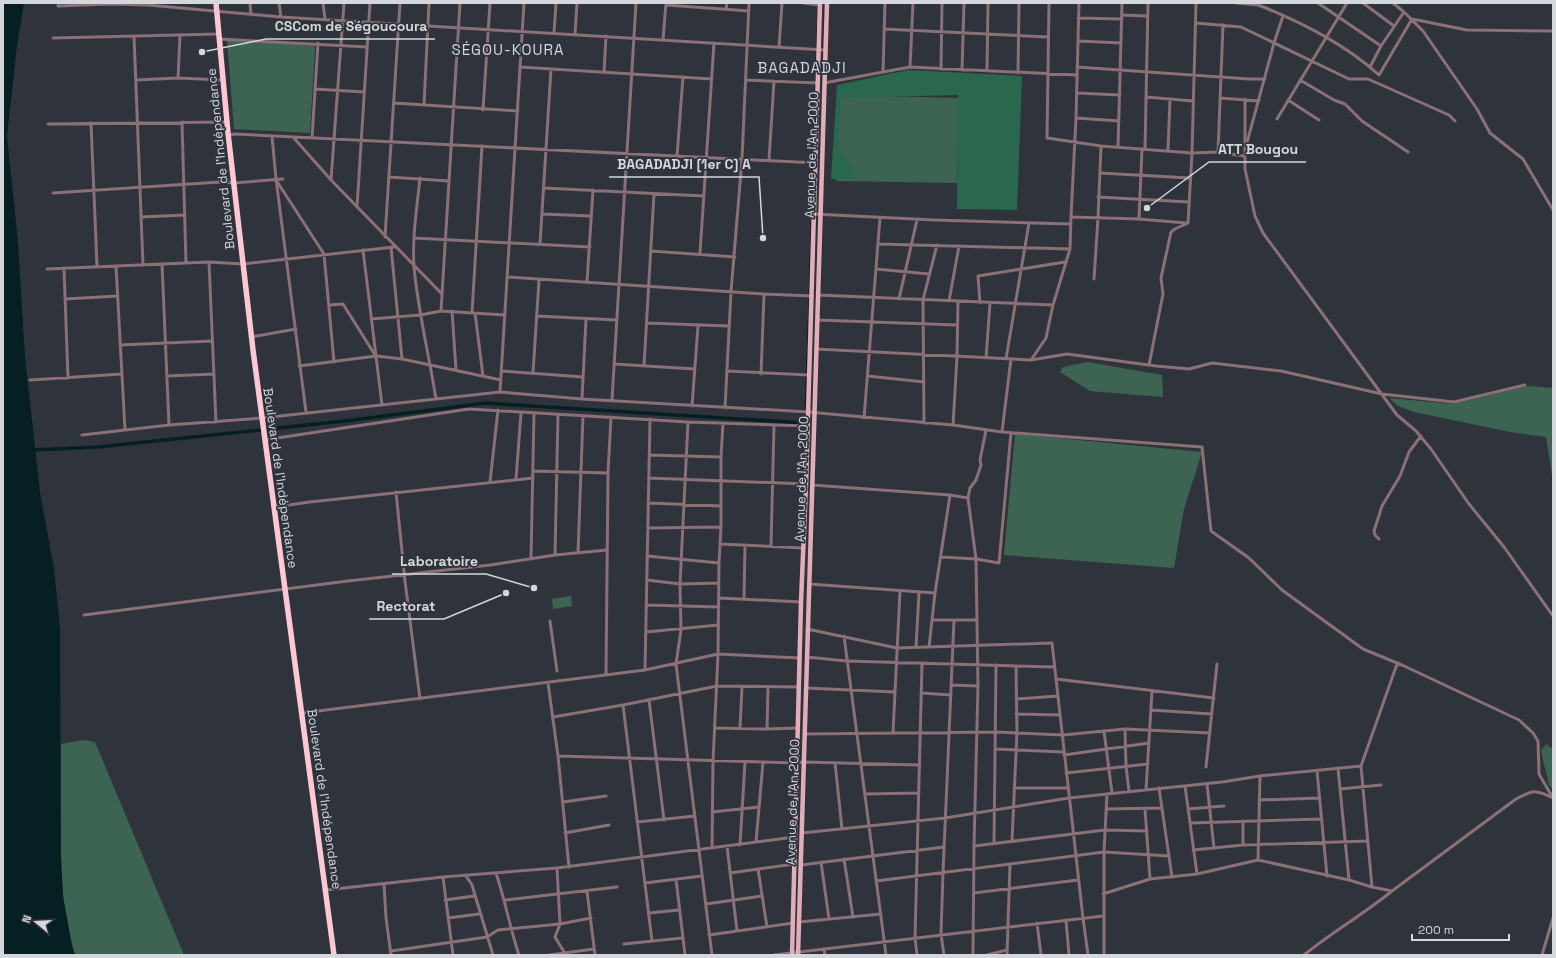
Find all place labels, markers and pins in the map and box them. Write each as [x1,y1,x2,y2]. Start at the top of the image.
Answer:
callout: CSCom de Ségoucoura [266,13,435,39]
callout: ATT Bougou [1209,136,1306,162]
callout: BAGADADJI [1er C] A [609,151,759,177]
callout: Laboratoire [392,548,486,574]
callout: Rectorat [369,593,444,619]

